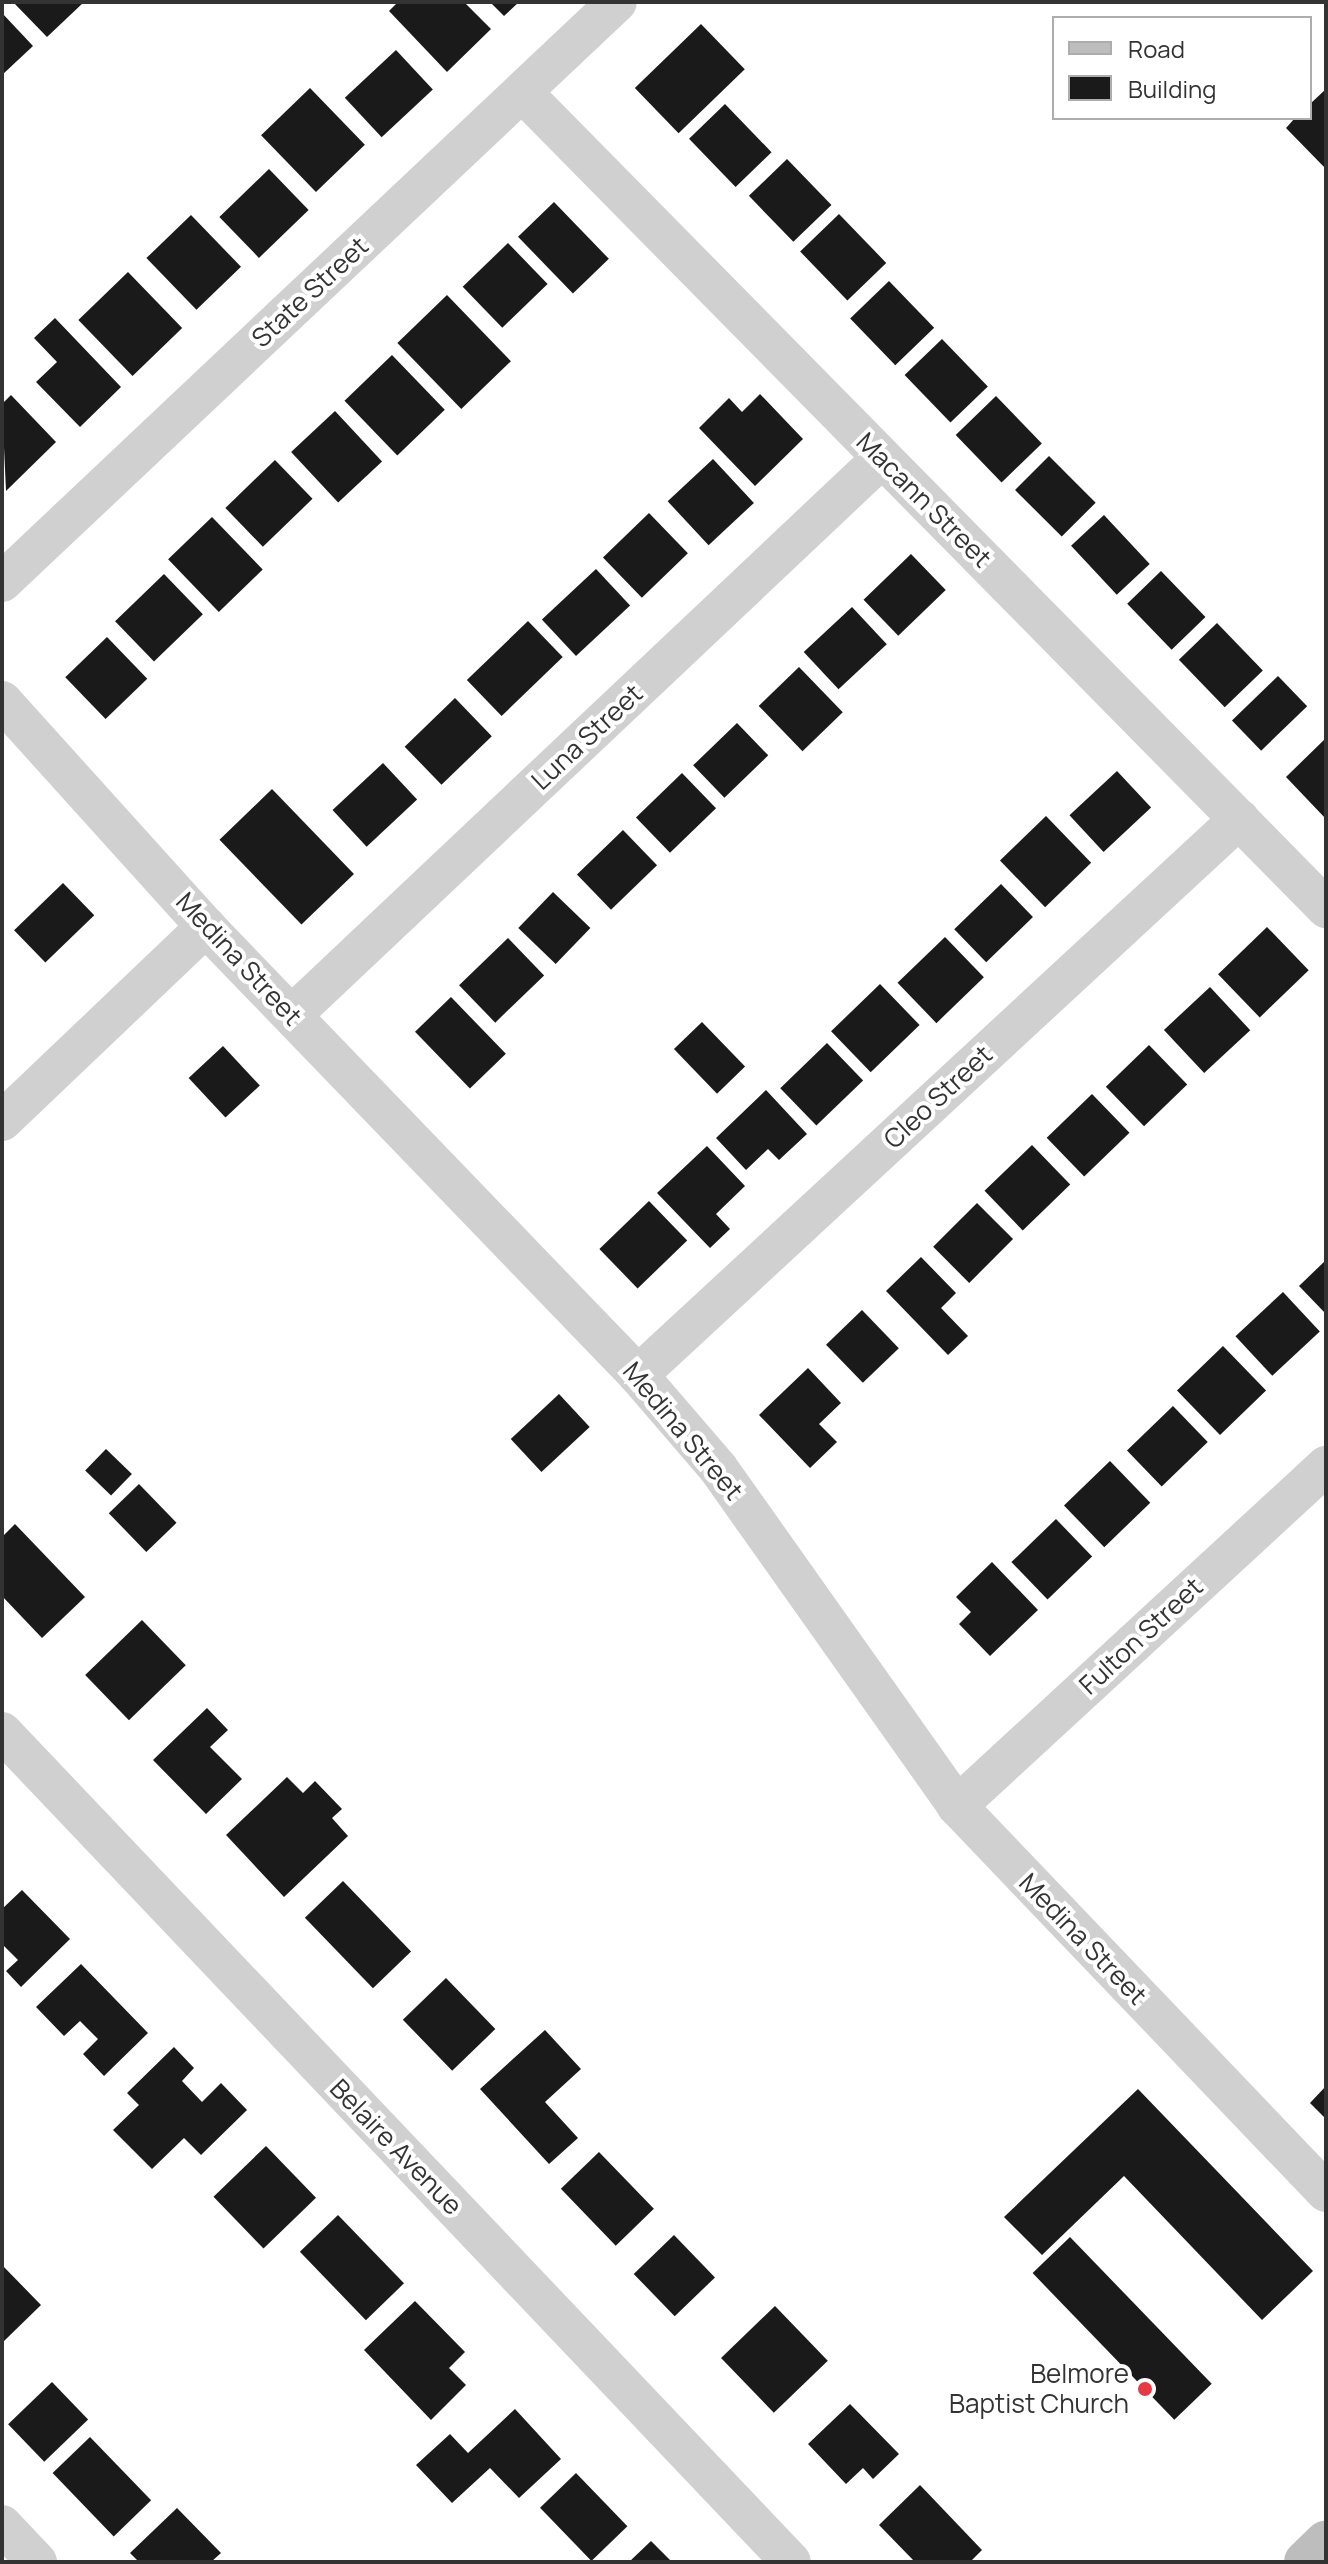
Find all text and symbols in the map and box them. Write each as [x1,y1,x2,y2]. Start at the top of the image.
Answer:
legend [1052,16,1312,120]
text: Road [1128,32,1185,65]
text: Building [1128,72,1216,105]
street label: State Street [245,230,375,354]
street label: Macann Street [850,426,998,574]
street label: Luna Street [525,678,649,796]
street label: Medina Street [170,886,308,1032]
street label: Cleo Street [877,1039,999,1155]
street label: Medina Street [616,1356,750,1506]
street label: Fulton Street [1073,1571,1209,1701]
street label: Medina Street [1013,1867,1153,2011]
street label: Belaire Avenue [324,2073,468,2221]
place label: Belmore Baptist Church [949,2358,1129,2420]
marker: Belmore Baptist Church [1136,2380,1154,2398]

